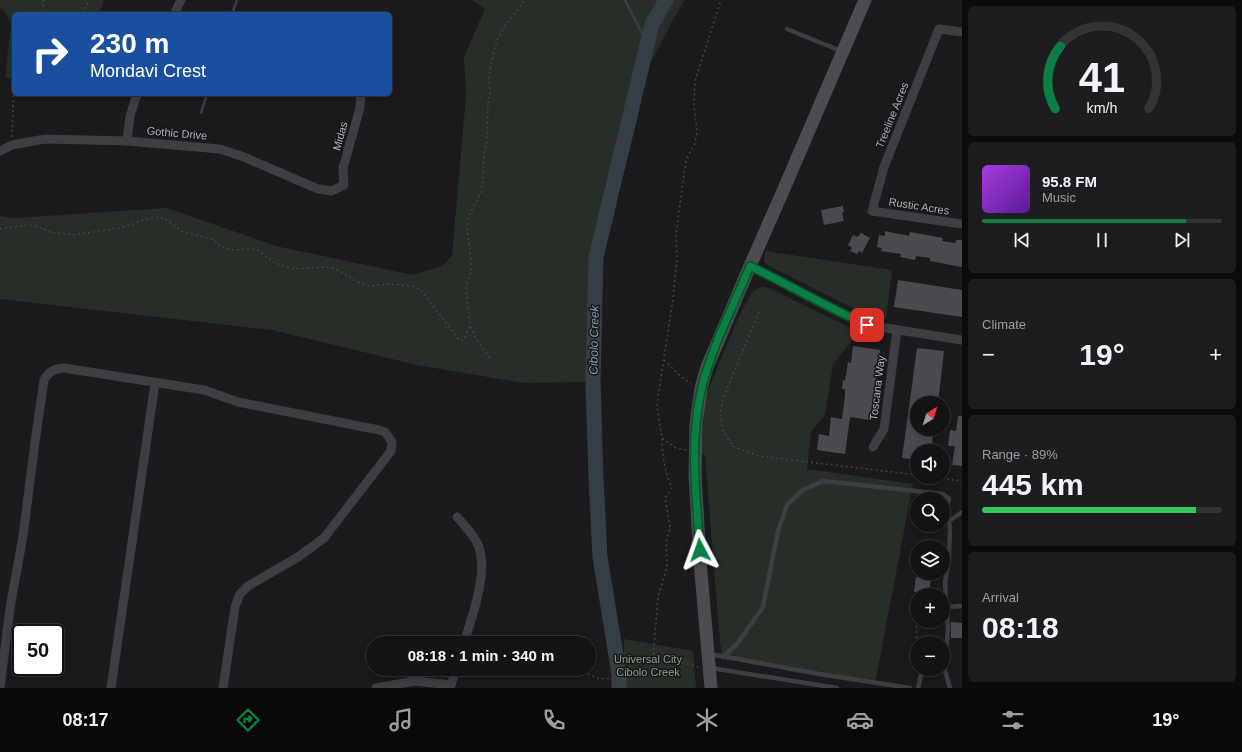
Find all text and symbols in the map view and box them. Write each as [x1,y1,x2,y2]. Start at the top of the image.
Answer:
icon: right [24,28,76,80]
text: 230 m [90,28,169,59]
text: 41 [1079,54,1125,101]
text: Mondavi Crest [90,61,206,81]
street label: Treeline Acres [873,80,911,150]
text: km/h [1087,100,1118,116]
street label: Midas [330,120,350,152]
street label: Gothic Drive [146,124,208,142]
text: 95.8 FM [1042,173,1097,190]
text: Music [1042,190,1076,205]
street label: Rustic Acres [888,195,951,217]
icon: previous [1011,229,1033,251]
icon: pause [1091,229,1113,251]
icon: next [1171,229,1193,251]
water label: Cibolo Creek [586,304,602,375]
pin [850,308,884,342]
icon: arrive [856,314,878,336]
text: Climate [982,317,1026,332]
text: 19° [1079,338,1125,371]
text: − [982,342,995,367]
text: + [1209,342,1222,367]
street label: Toscana Way [867,354,887,421]
north arrow [910,396,950,436]
map controls [910,396,950,676]
button: sound [910,444,950,484]
text: Range · 89% [982,447,1058,462]
text: 445 km [982,468,1084,501]
button: search [910,492,950,532]
position arrow [679,529,721,571]
button: layers [910,540,950,580]
button: + [910,588,950,628]
text: Arrival [982,590,1019,605]
text: 08:18 [982,611,1059,644]
speed limit sign: 50 [12,624,64,676]
button: − [910,636,950,676]
text: 08:18 · 1 min · 340 m [408,647,554,664]
park label: Universal City Cibolo Creek [614,653,682,678]
icon: directions [234,706,262,734]
icon: music [387,706,415,734]
icon: phone [540,706,568,734]
icon: climate [693,706,721,734]
icon: car [846,706,874,734]
icon: filters [999,706,1027,734]
text: 08:17 [63,710,109,730]
text: 19° [1152,710,1179,730]

